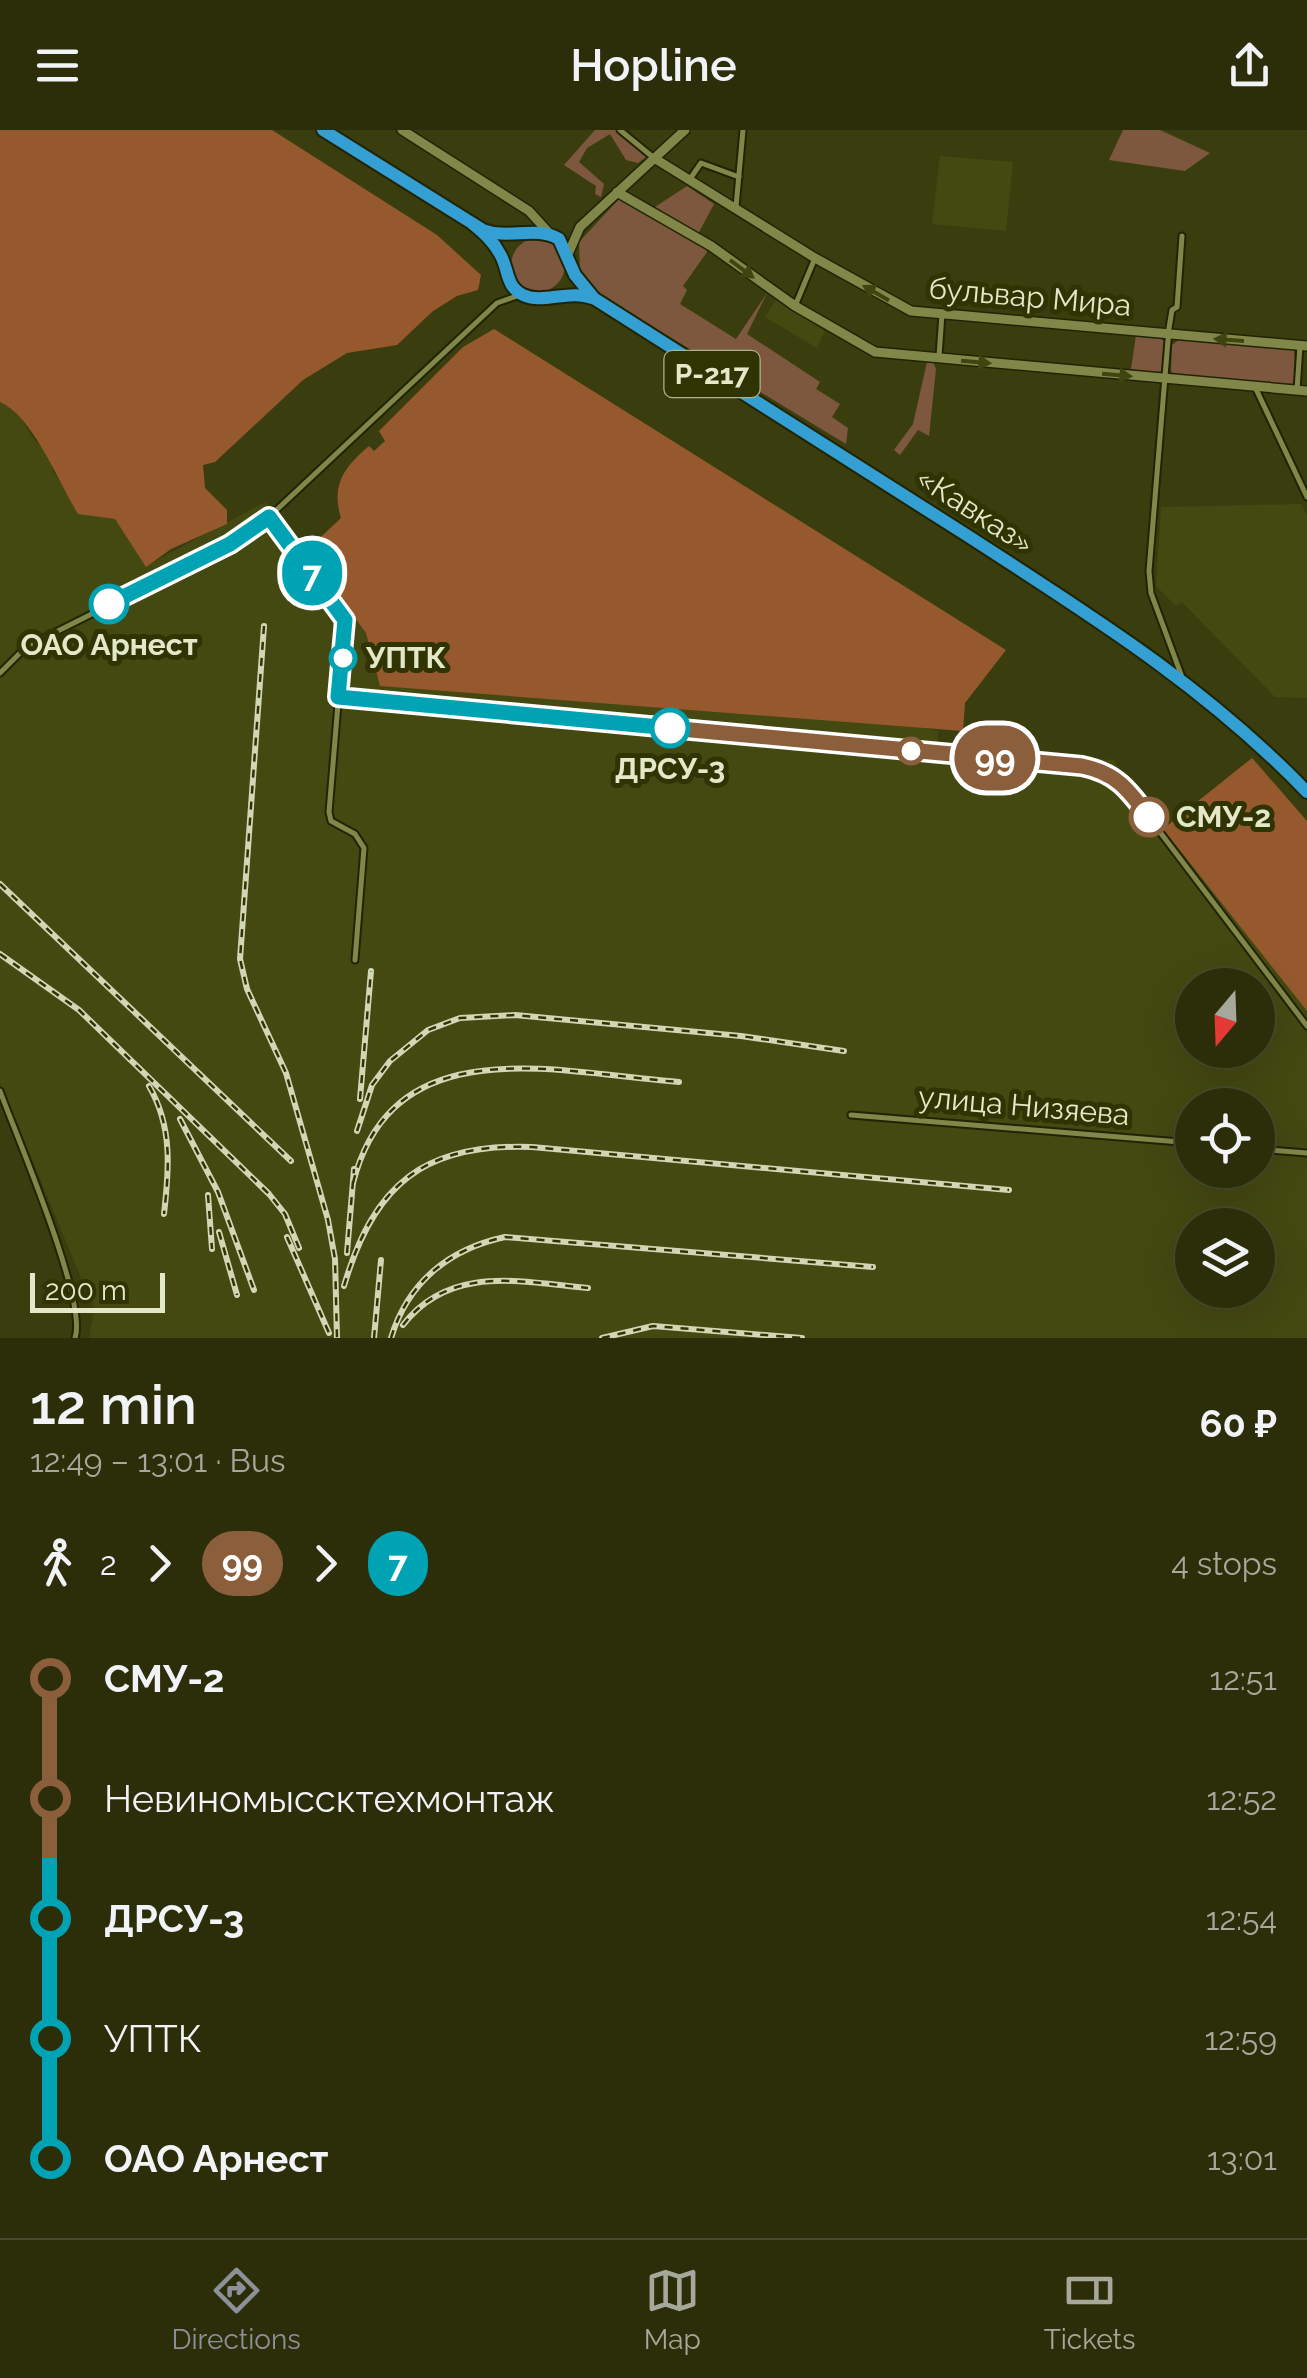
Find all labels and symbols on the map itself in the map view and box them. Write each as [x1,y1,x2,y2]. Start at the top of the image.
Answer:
one-way arrow [729,258,755,278]
street label: бульвар Мира [927,270,1133,323]
one-way arrow [862,285,890,302]
one-way arrow [1212,332,1244,348]
road number: Р-217 [664,351,760,397]
one-way arrow [960,355,992,371]
one-way arrow [1101,367,1133,383]
street label: «Кавказ» [911,460,1040,561]
line badge: 7 [280,540,344,606]
marker: ОАО Арнест [90,585,128,623]
place label: ОАО Арнест [20,627,198,662]
place label: УПТК [365,640,447,675]
marker: УПТК [330,645,356,671]
marker: ДРСУ-3 [651,709,689,747]
line badge: 99 [950,726,1040,790]
unlabelled marker [898,738,924,764]
place label: ДРСУ-3 [615,751,725,786]
marker: СМУ-2 [1130,798,1168,836]
place label: СМУ-2 [1176,799,1271,834]
north arrow [1175,968,1275,1068]
street label: улица Низяева [917,1079,1131,1132]
scale bar [30,1268,165,1312]

